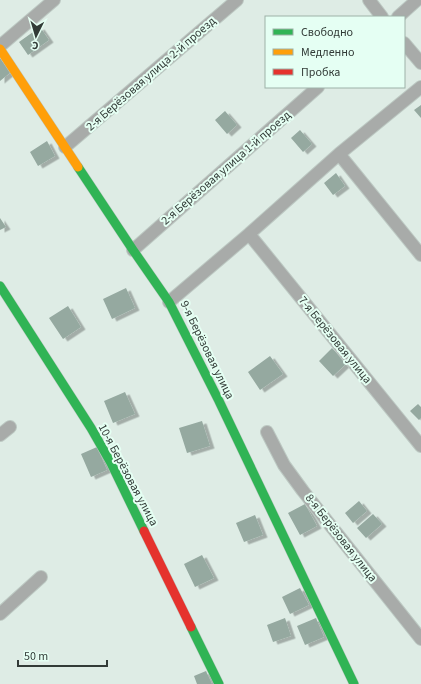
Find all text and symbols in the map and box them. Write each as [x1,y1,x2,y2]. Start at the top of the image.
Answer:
street label: 2-я Берёзовая улица 2-й проезд [83,12,220,135]
north arrow [16,16,56,56]
legend [265,16,405,88]
text: Свободно [301,24,353,41]
text: С [31,38,39,53]
text: Медленно [301,44,355,61]
text: Пробка [301,64,340,81]
street label: 2-я Берёзовая улица 1-й проезд [158,106,295,229]
street label: 7-я Берёзовая улица [294,293,376,387]
street label: 9-я Берёзовая улица [176,298,238,402]
street label: 10-я Берёзовая улица [94,421,162,529]
street label: 8-я Берёзовая улица [301,490,381,586]
scale bar [18,642,107,668]
text: 50 m [24,648,48,665]

